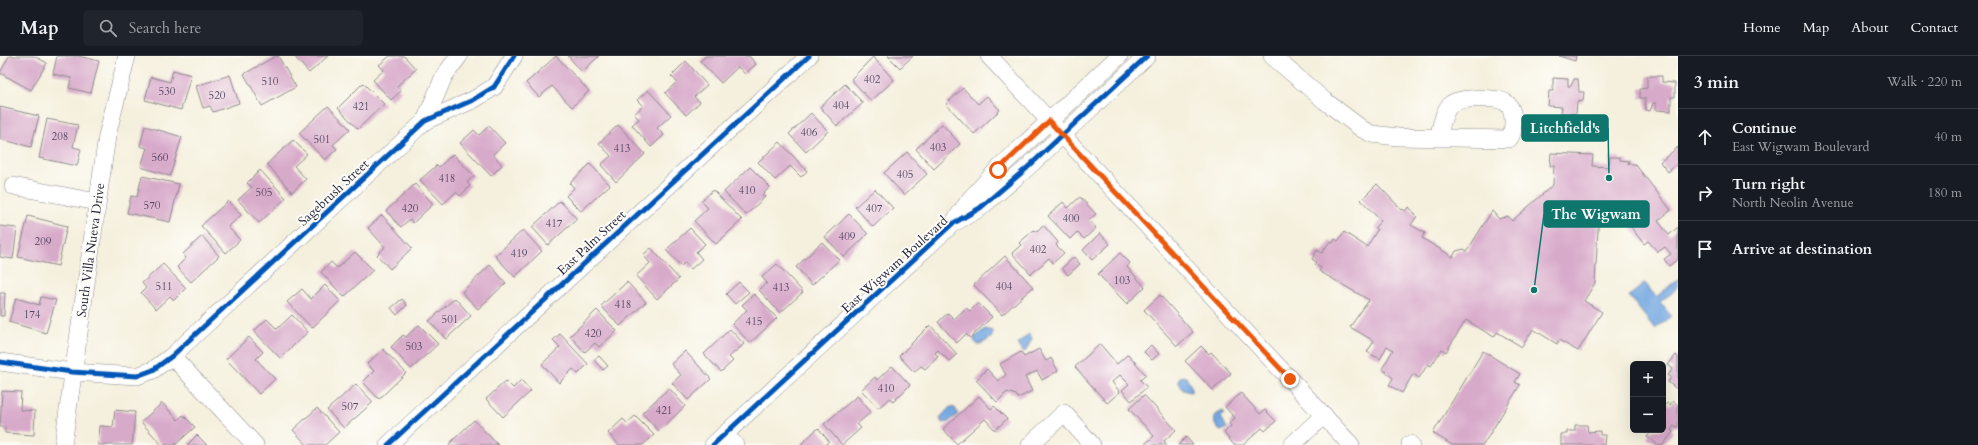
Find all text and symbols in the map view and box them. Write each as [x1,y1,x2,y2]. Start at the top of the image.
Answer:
search box [83,10,363,46]
text: Map [20,15,59,41]
icon: search [97,17,119,39]
text: Search here [129,18,201,38]
text: Home [1743,18,1781,37]
text: Map [1803,18,1829,37]
text: About [1851,18,1888,37]
text: Contact [1910,18,1958,37]
text: 3 min [1694,71,1739,94]
house number: 402 [864,72,881,87]
text: Walk · 220 m [1887,73,1962,91]
house number: 510 [262,74,279,89]
house number: 530 [159,84,176,99]
house number: 520 [209,88,226,103]
house number: 404 [833,98,850,113]
house number: 421 [353,99,369,114]
callout: Litchfield's [1522,115,1608,141]
text: Continue [1732,118,1797,138]
text: Litchfield's [1530,119,1600,138]
house number: 406 [801,125,818,140]
icon: ahead [1694,126,1716,148]
text: 40 m [1934,128,1962,146]
house number: 208 [52,129,68,144]
house number: 501 [314,132,330,147]
text: East Wigwam Boulevard [1732,138,1869,156]
house number: 403 [930,140,947,155]
house number: 413 [614,141,631,156]
house number: 560 [152,150,169,165]
street label: Sagebrush Street [294,155,373,230]
route start [989,161,1007,179]
house number: 405 [897,167,913,182]
house number: 418 [439,171,455,186]
text: Turn right [1732,174,1805,194]
street label: South Villa Nueva Drive [73,182,109,319]
icon: right [1694,182,1716,204]
house number: 410 [739,183,756,198]
text: 180 m [1928,184,1962,202]
house number: 505 [256,185,272,200]
text: North Neolin Avenue [1732,194,1854,212]
house number: 570 [144,198,161,213]
house number: 420 [402,201,419,216]
house number: 407 [866,201,883,216]
callout: The Wigwam [1544,201,1649,227]
text: The Wigwam [1551,205,1641,224]
street label: East Palm Street [553,206,630,279]
house number: 400 [1063,211,1080,226]
street label: East Wigwam Boulevard [838,212,952,317]
house number: 417 [546,216,563,231]
house number: 409 [839,229,856,244]
house number: 209 [35,234,52,249]
icon: arrive [1694,238,1716,260]
text: Arrive at destination [1732,239,1872,259]
house number: 402 [1030,242,1047,257]
house number: 419 [511,246,528,261]
house number: 103 [1114,273,1131,288]
house number: 511 [156,279,172,294]
house number: 404 [996,279,1013,294]
house number: 413 [773,280,790,295]
house number: 418 [615,297,631,312]
house number: 174 [24,307,41,322]
house number: 501 [442,312,458,327]
house number: 415 [746,314,762,329]
house number: 420 [585,326,602,341]
house number: 503 [406,339,423,354]
map controls [1630,361,1666,433]
button: + [1630,361,1666,397]
route end [1281,370,1299,388]
house number: 410 [878,381,895,396]
button: − [1630,397,1666,433]
house number: 507 [342,399,359,414]
house number: 421 [656,403,672,418]

